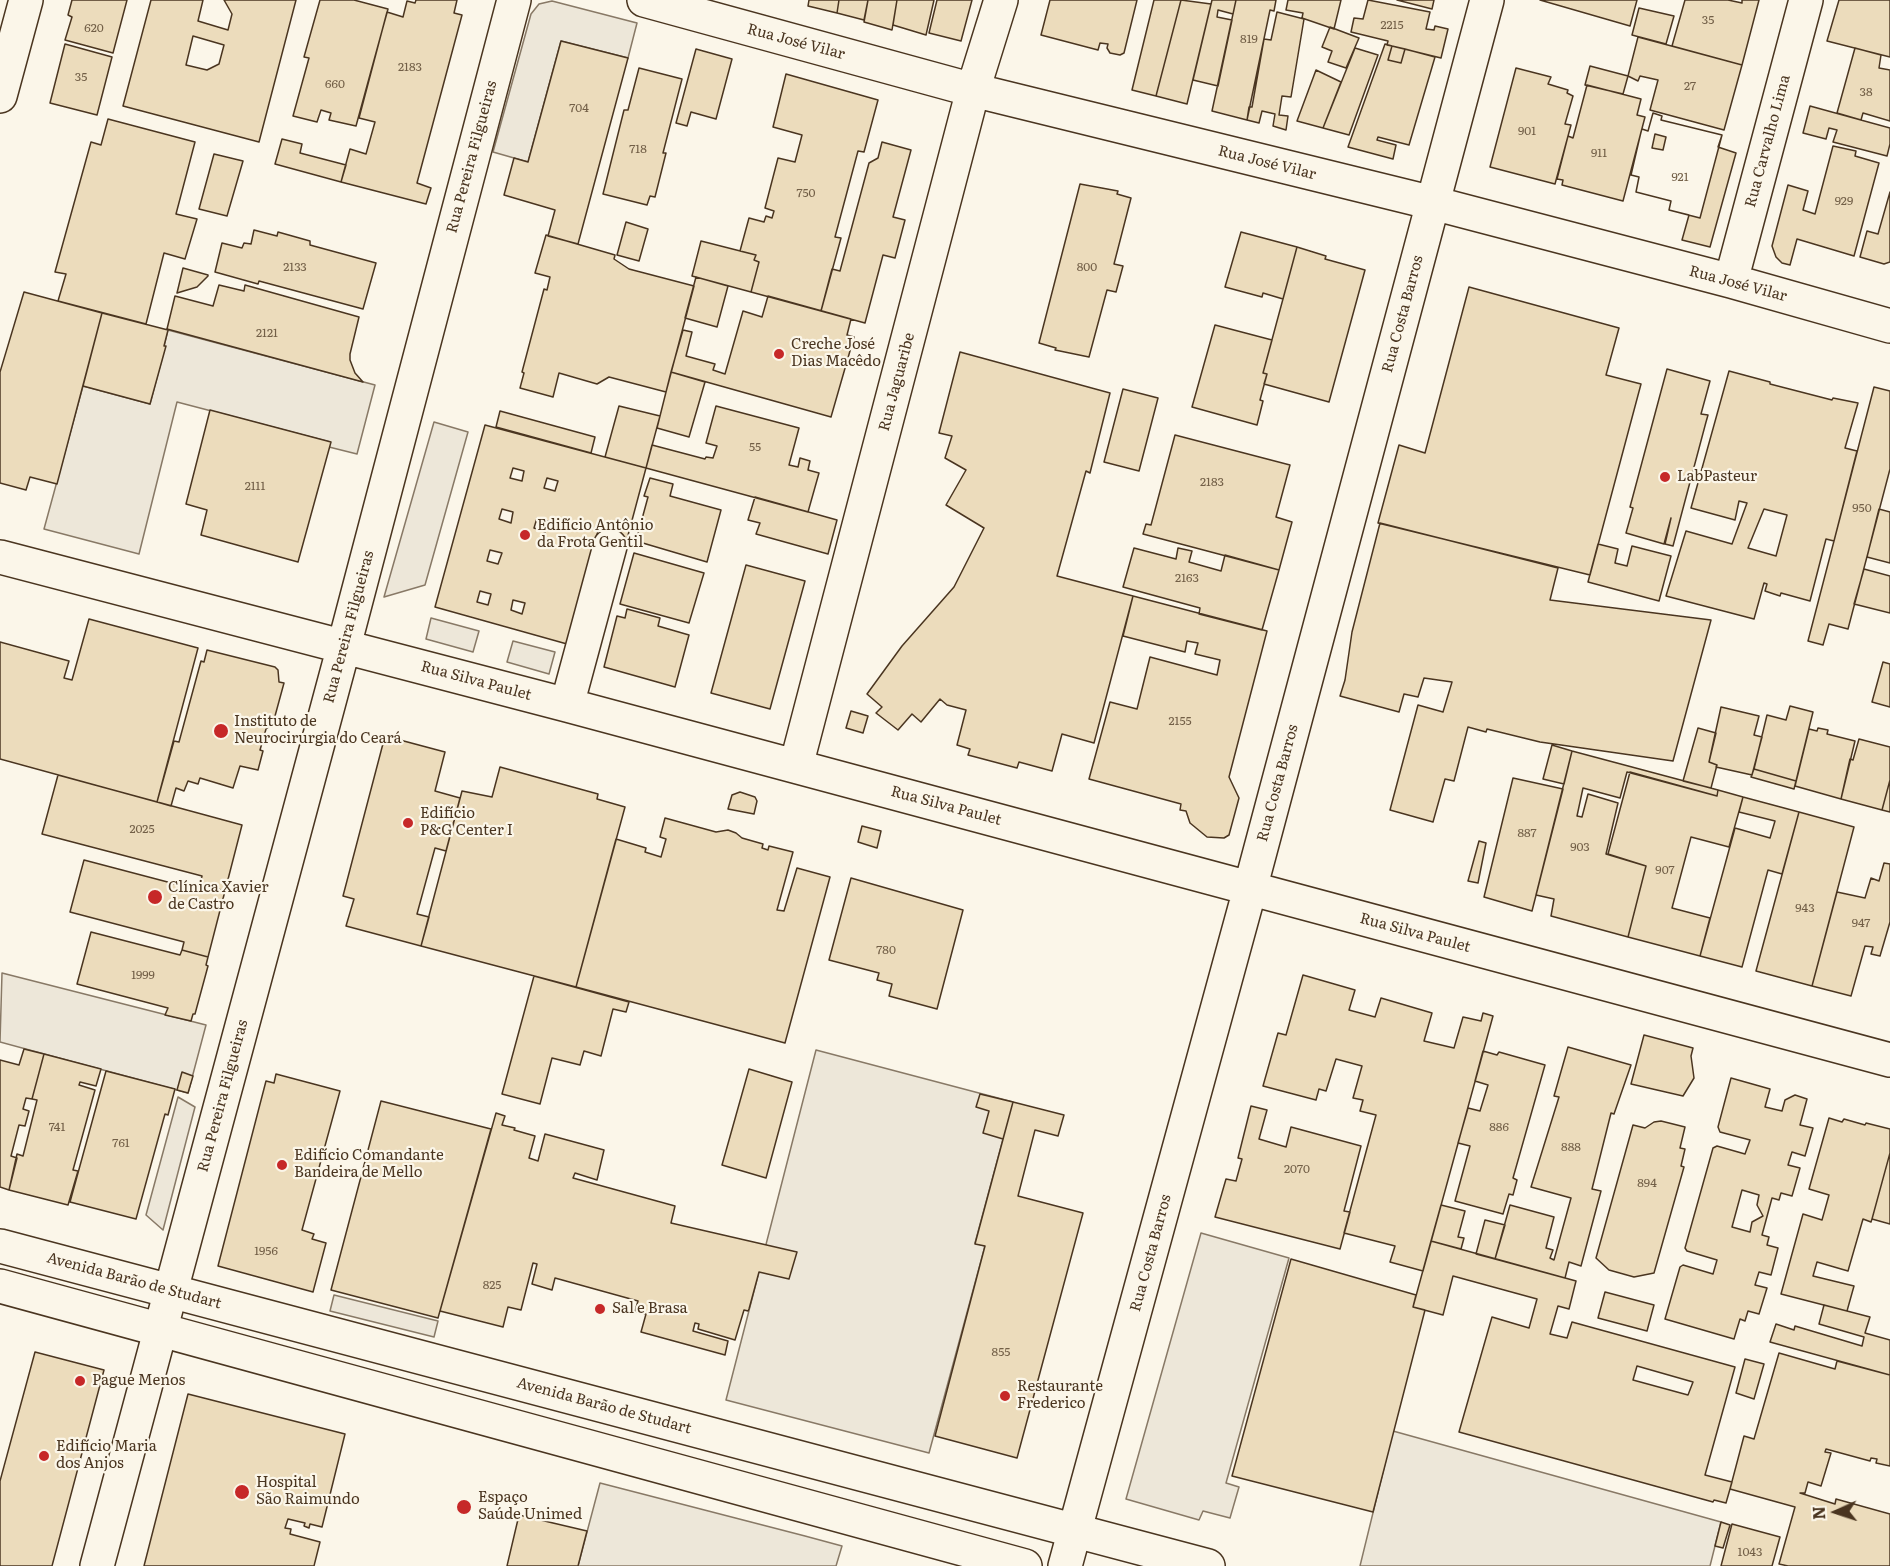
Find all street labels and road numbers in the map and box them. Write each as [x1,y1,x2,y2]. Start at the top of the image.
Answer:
street label: Rua José Vilar [745,20,847,64]
street label: Rua Carvalho Lima [1742,73,1794,209]
street label: Rua Pereira Filgueiras [443,79,501,235]
street label: Rua José Vilar [1216,142,1318,184]
street label: Rua Costa Barros [1379,253,1427,375]
street label: Rua José Vilar [1687,262,1789,306]
street label: Rua Jaguaribe [875,331,919,433]
street label: Rua Pereira Filgueiras [320,549,378,705]
street label: Rua Silva Paulet [419,658,533,704]
street label: Rua Costa Barros [1254,722,1302,844]
street label: Rua Silva Paulet [889,783,1003,829]
street label: Rua Silva Paulet [1358,910,1472,956]
street label: Rua Pereira Filgueiras [194,1018,252,1174]
street label: Rua Costa Barros [1127,1192,1175,1314]
street label: Avenida Barão de Studart [45,1249,223,1313]
street label: Avenida Barão de Studart [515,1374,693,1438]

